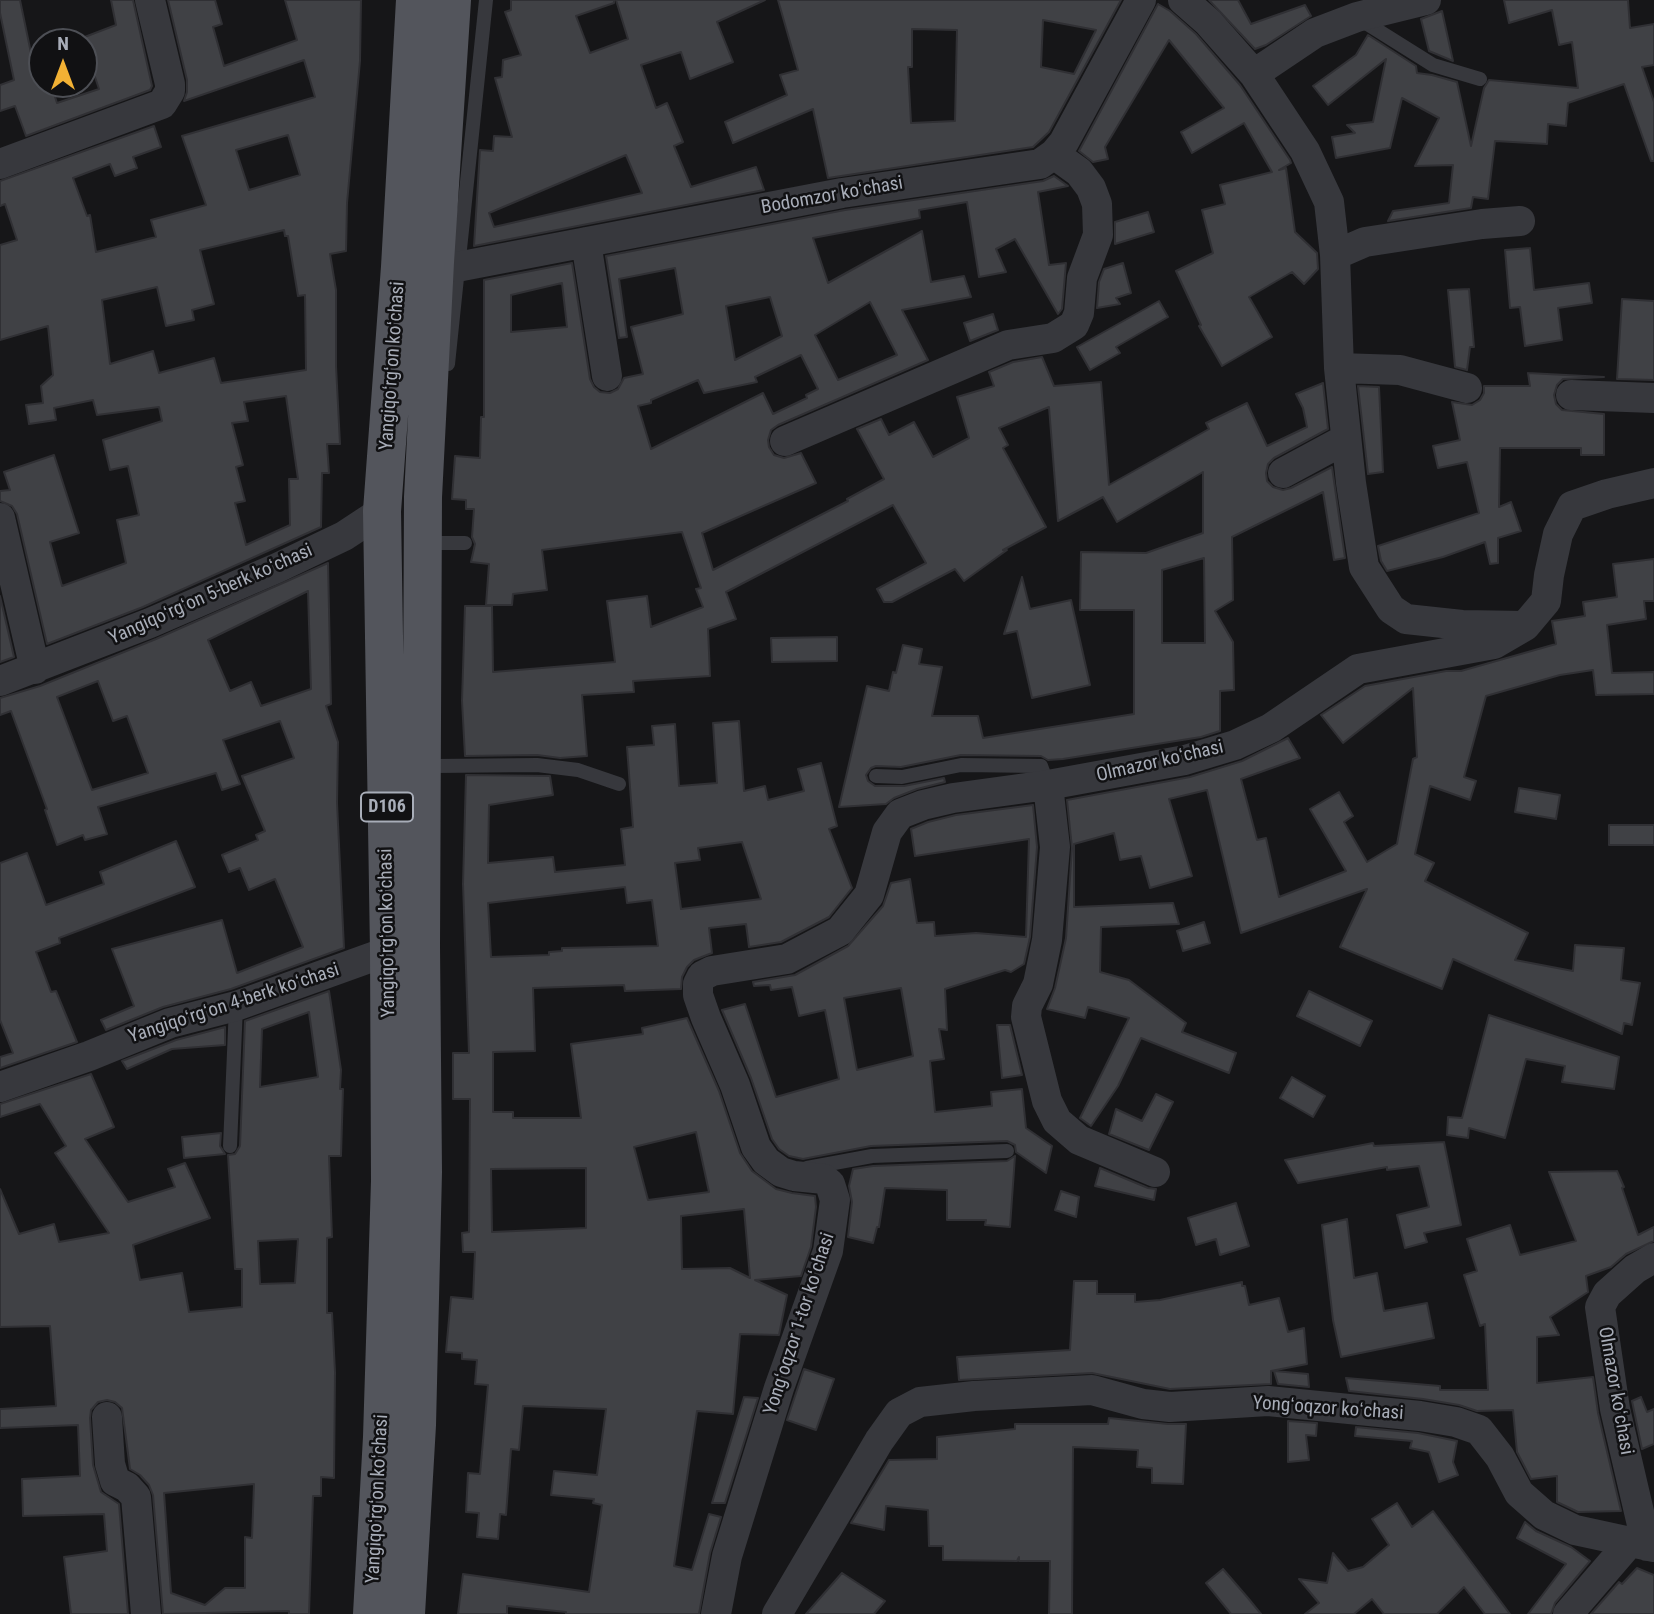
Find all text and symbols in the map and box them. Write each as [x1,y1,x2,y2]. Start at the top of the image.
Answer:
north arrow [28,28,98,98]
text: N [57,32,69,55]
street label: Bodomzor koʻchasi [759,172,905,220]
street label: Yangiqoʻrgʻon koʻchasi [376,281,410,451]
street label: Yangiqoʻrgʻon 5-berk koʻchasi [106,540,316,650]
street label: Olmazor koʻchasi [1094,736,1226,788]
road number: D106 [361,792,413,822]
street label: Yangiqoʻrgʻon koʻchasi [375,848,401,1018]
street label: Yangiqoʻrgʻon 4-berk koʻchasi [126,959,342,1049]
street label: Yongʻoqzor 1-tor koʻchasi [760,1230,840,1418]
street label: Olmazor koʻchasi [1593,1325,1637,1457]
street label: Yongʻoqzor koʻchasi [1252,1392,1404,1426]
street label: Yangiqoʻrgʻon koʻchasi [362,1414,394,1584]

